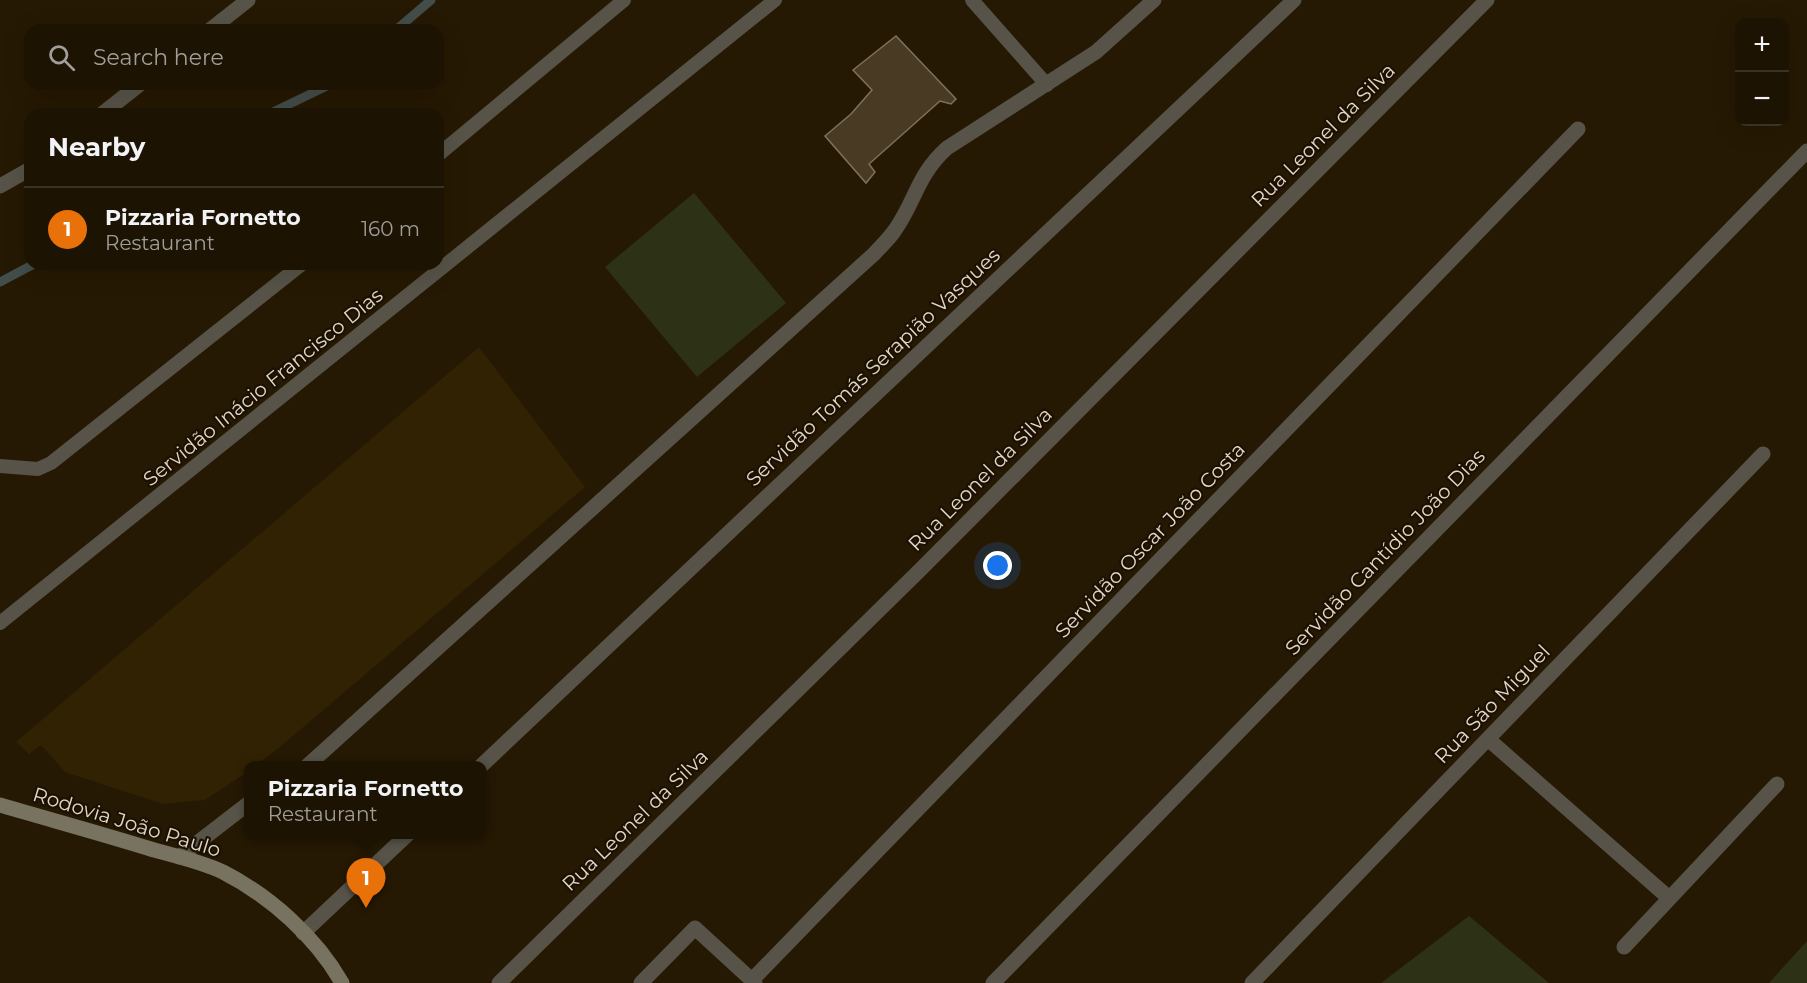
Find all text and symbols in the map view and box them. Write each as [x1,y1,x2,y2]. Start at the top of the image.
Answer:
map controls [1735,18,1789,126]
button: + [1735,18,1789,72]
search box [24,24,444,90]
icon: search [45,41,78,74]
text: Search here [93,44,224,71]
street label: Rua Leonel da Silva [1246,58,1400,212]
button: − [1735,72,1789,126]
text: Nearby [48,131,145,163]
text: Pizzaria Fornetto [105,204,301,231]
text: 1 [64,217,71,241]
text: 160 m [361,217,420,241]
text: Restaurant [105,231,215,255]
street label: Servidão Tomás Serapião Vasques [741,243,1005,491]
street label: Servidão Inácio Francisco Dias [138,283,388,491]
street label: Rua Leonel da Silva [903,402,1057,556]
street label: Servidão Oscar João Costa [1050,437,1250,643]
street label: Servidão Cantídio João Dias [1280,444,1490,660]
your location [983,551,1012,580]
street label: Rua São Miguel [1429,640,1555,768]
street label: Rua Leonel da Silva [557,744,713,896]
popup [244,761,487,839]
text: Pizzaria Fornetto [268,775,463,802]
street label: Rodovia João Paulo [30,782,224,862]
text: Restaurant [268,802,378,826]
pin: 1 [346,858,386,908]

